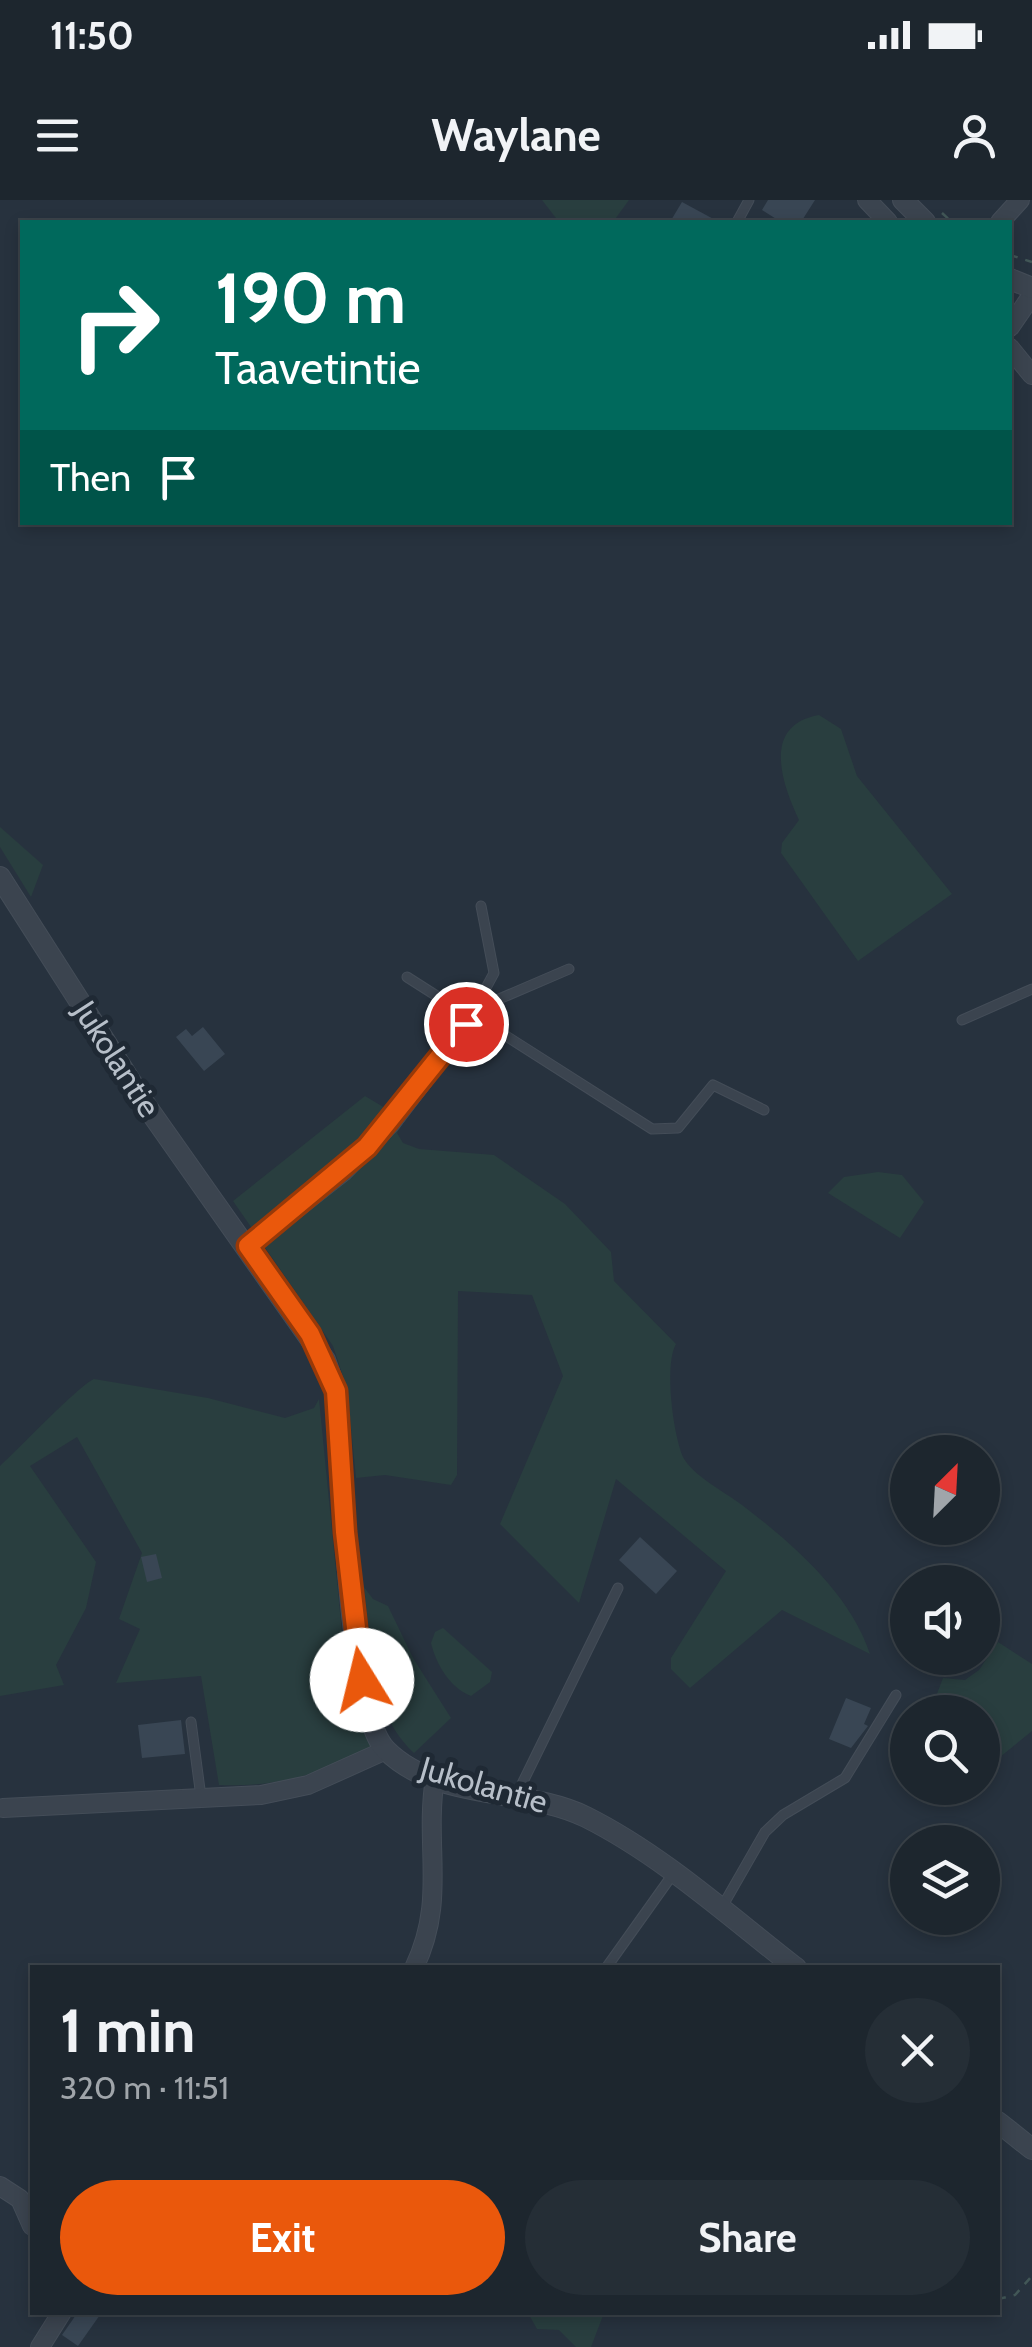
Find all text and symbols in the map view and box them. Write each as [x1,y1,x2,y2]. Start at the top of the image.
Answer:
text: 11:50 [50,12,134,59]
icon: menu [30,108,85,163]
text: Waylane [431,108,601,162]
icon: person [947,108,1002,163]
text: 190 m [215,255,406,341]
icon: right [50,260,180,390]
text: Taavetintie [215,341,421,395]
icon: arrive [151,450,206,505]
text: Then [50,454,131,501]
pin [424,982,509,1067]
street label: Jukolantie [65,993,169,1124]
icon: arrive [439,997,494,1052]
north arrow [890,1435,1000,1545]
map controls [890,1435,1000,1935]
button: sound [890,1565,1000,1675]
position arrow [310,1628,414,1732]
button: search [890,1695,1000,1805]
street label: Jukolantie [415,1748,552,1821]
button: layers [890,1825,1000,1935]
text: 1 min [60,1994,195,2067]
button: close [865,1998,970,2103]
text: 320 m · 11:51 [60,2068,229,2107]
button: Exit [60,2180,505,2295]
button: Share [525,2180,970,2295]

